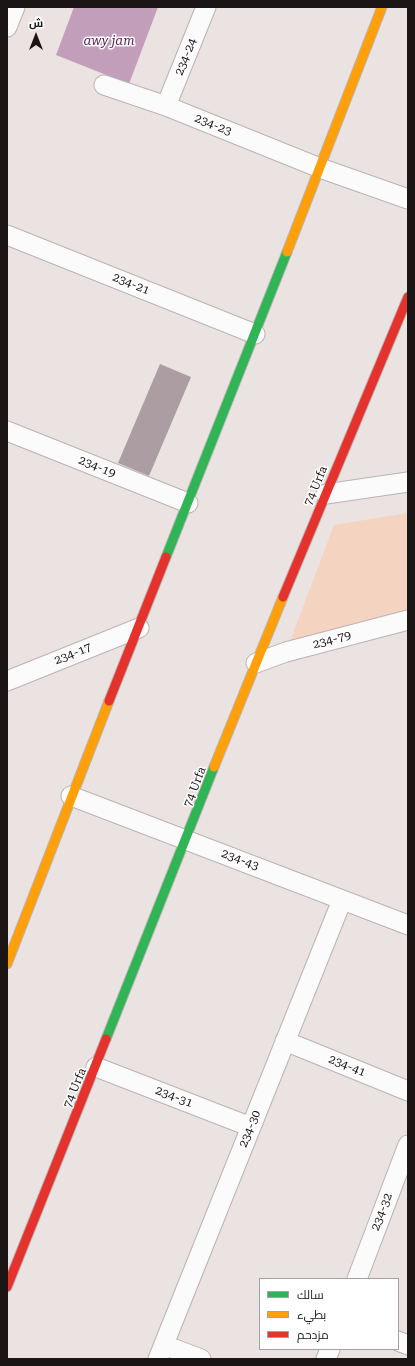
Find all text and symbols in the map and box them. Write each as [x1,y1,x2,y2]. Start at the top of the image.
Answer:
north arrow [16,16,56,56]
text: ش [29,17,43,30]
water label: awy jam [83,33,135,49]
street label: 234-24 [172,36,200,78]
street label: 234-23 [192,111,234,139]
street label: 234-21 [110,270,152,298]
street label: 234-19 [76,453,118,481]
street label: 74 Urfa [301,464,331,508]
street label: 234-79 [311,628,353,652]
street label: 234-17 [52,640,94,668]
street label: 74 Urfa [181,765,209,809]
street label: 234-43 [219,846,261,874]
street label: 234-41 [326,1052,368,1080]
street label: 74 Urfa [60,1066,90,1110]
street label: 234-31 [153,1083,195,1111]
street label: 234-30 [236,1108,264,1150]
street label: 234-32 [368,1191,396,1233]
legend [259,1278,399,1350]
text: سالك [297,1288,324,1302]
text: بطيء [297,1308,326,1322]
text: مزدحم [297,1328,329,1342]

